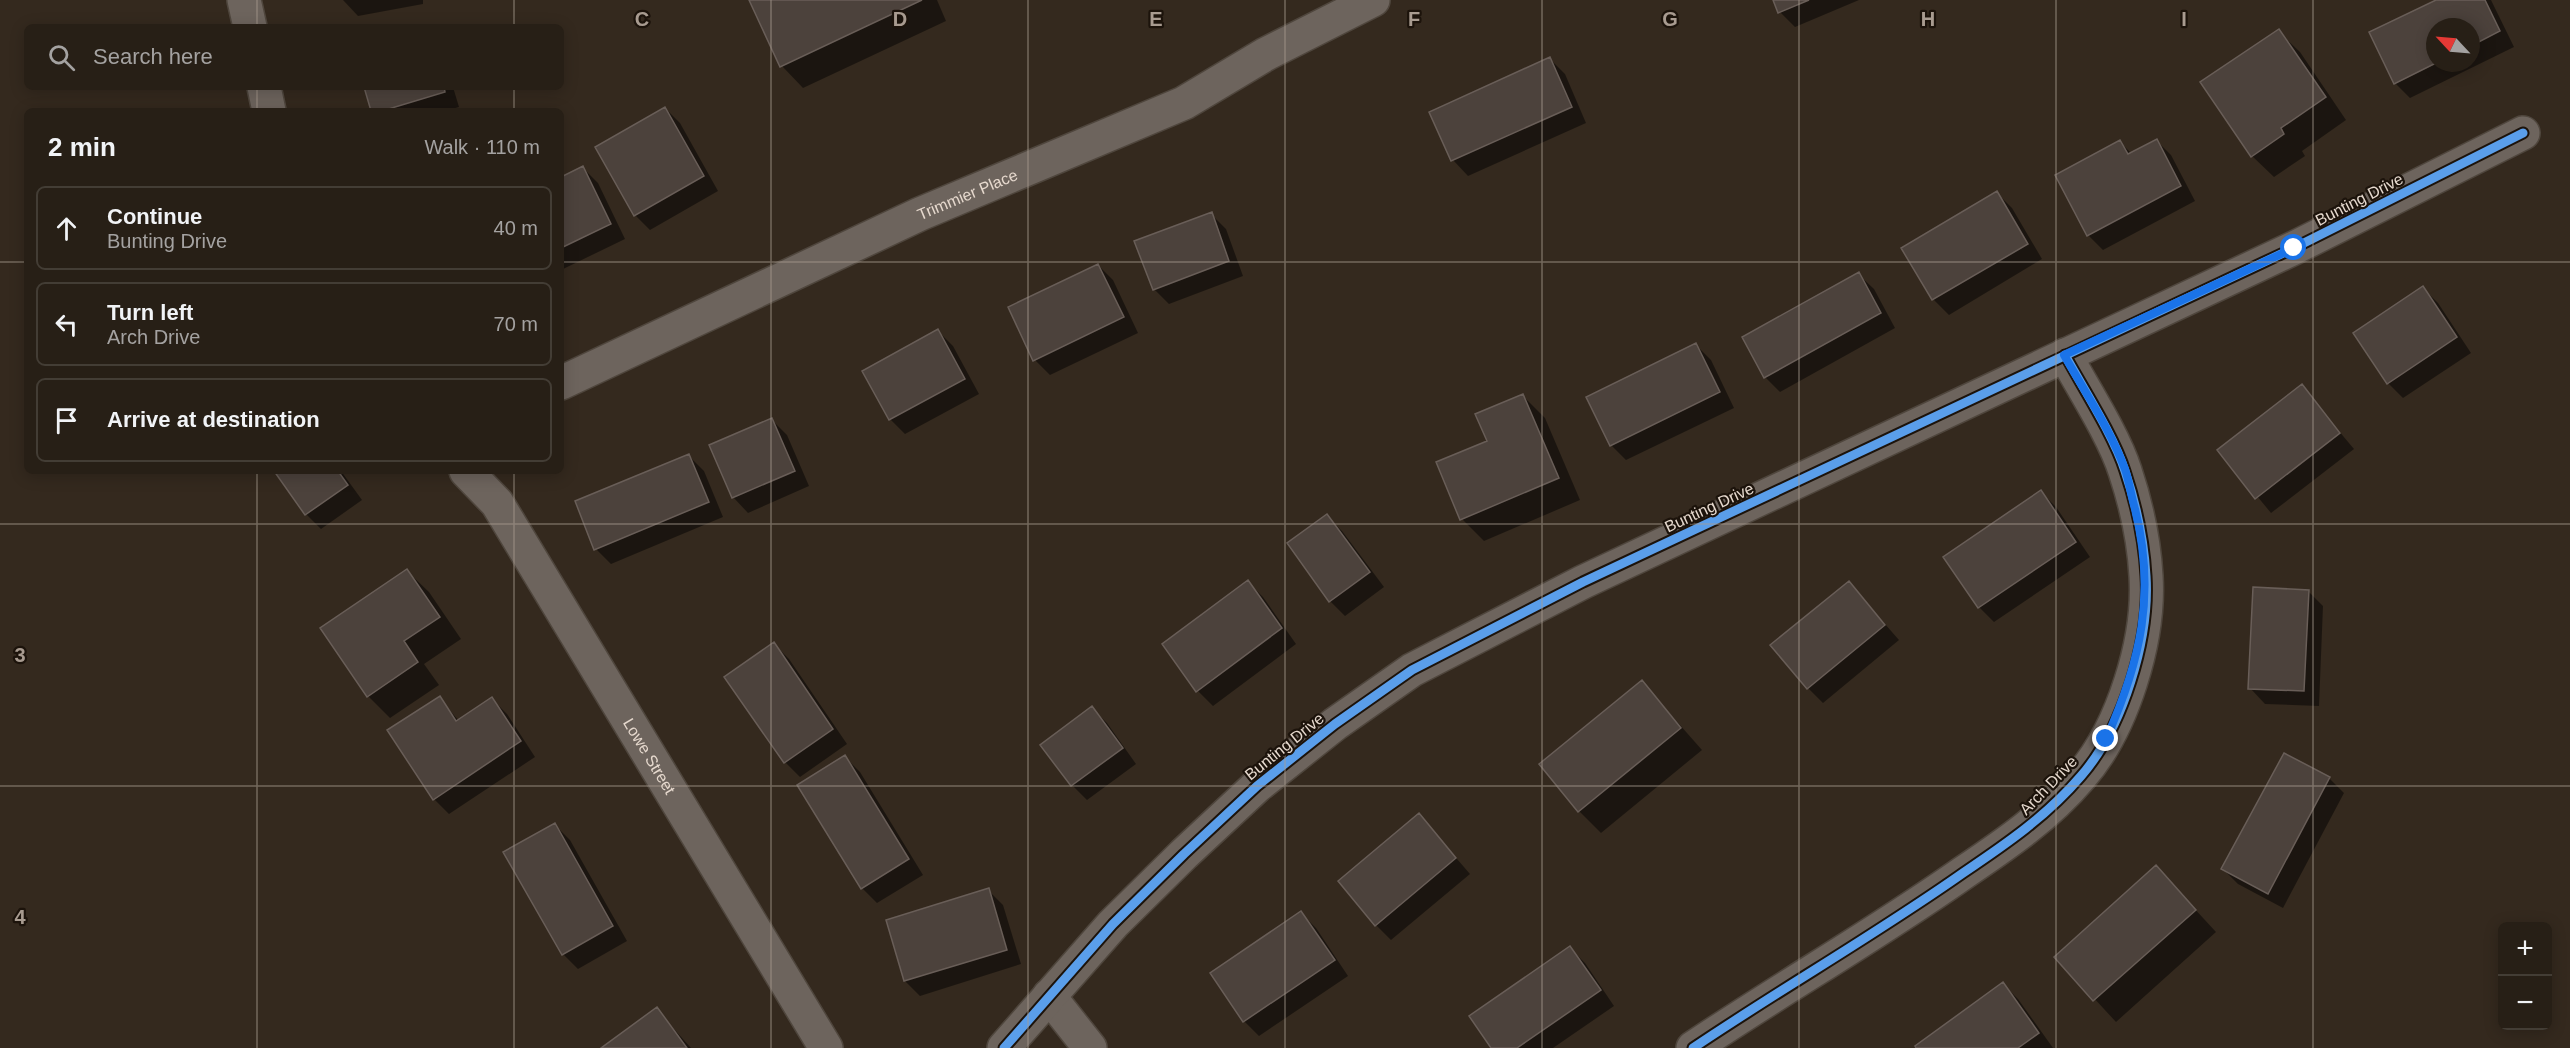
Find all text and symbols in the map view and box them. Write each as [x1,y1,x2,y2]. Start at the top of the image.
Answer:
text: C [635,8,649,30]
text: D [893,8,907,30]
text: E [1149,8,1163,30]
text: F [1408,8,1420,30]
text: G [1662,8,1678,30]
text: H [1921,8,1935,30]
text: I [2181,8,2187,30]
north arrow [2426,18,2480,72]
search box [24,24,564,90]
icon: search [45,41,78,74]
text: Search here [93,44,213,69]
text: 2 min [48,132,116,162]
text: Walk · 110 m [424,136,540,158]
street label: Trimmier Place [915,166,1020,223]
street label: Bunting Drive [2313,170,2406,229]
text: Continue [107,204,202,229]
icon: ahead [50,212,83,245]
text: 40 m [494,217,538,239]
text: Bunting Drive [107,230,227,252]
route start [2280,234,2306,260]
text: Turn left [107,300,193,325]
icon: left [50,308,83,341]
text: 70 m [494,313,538,335]
text: Arch Drive [107,326,200,348]
icon: arrive [50,404,83,437]
text: Arrive at destination [107,407,320,432]
street label: Bunting Drive [1662,479,1756,535]
text: 3 [14,644,26,666]
street label: Bunting Drive [1242,709,1327,783]
street label: Lowe Street [620,715,679,798]
route end [2092,725,2118,751]
street label: Arch Drive [2016,753,2080,818]
text: 4 [14,906,26,928]
map controls [2498,922,2552,1030]
button: + [2498,922,2552,976]
button: − [2498,976,2552,1030]

